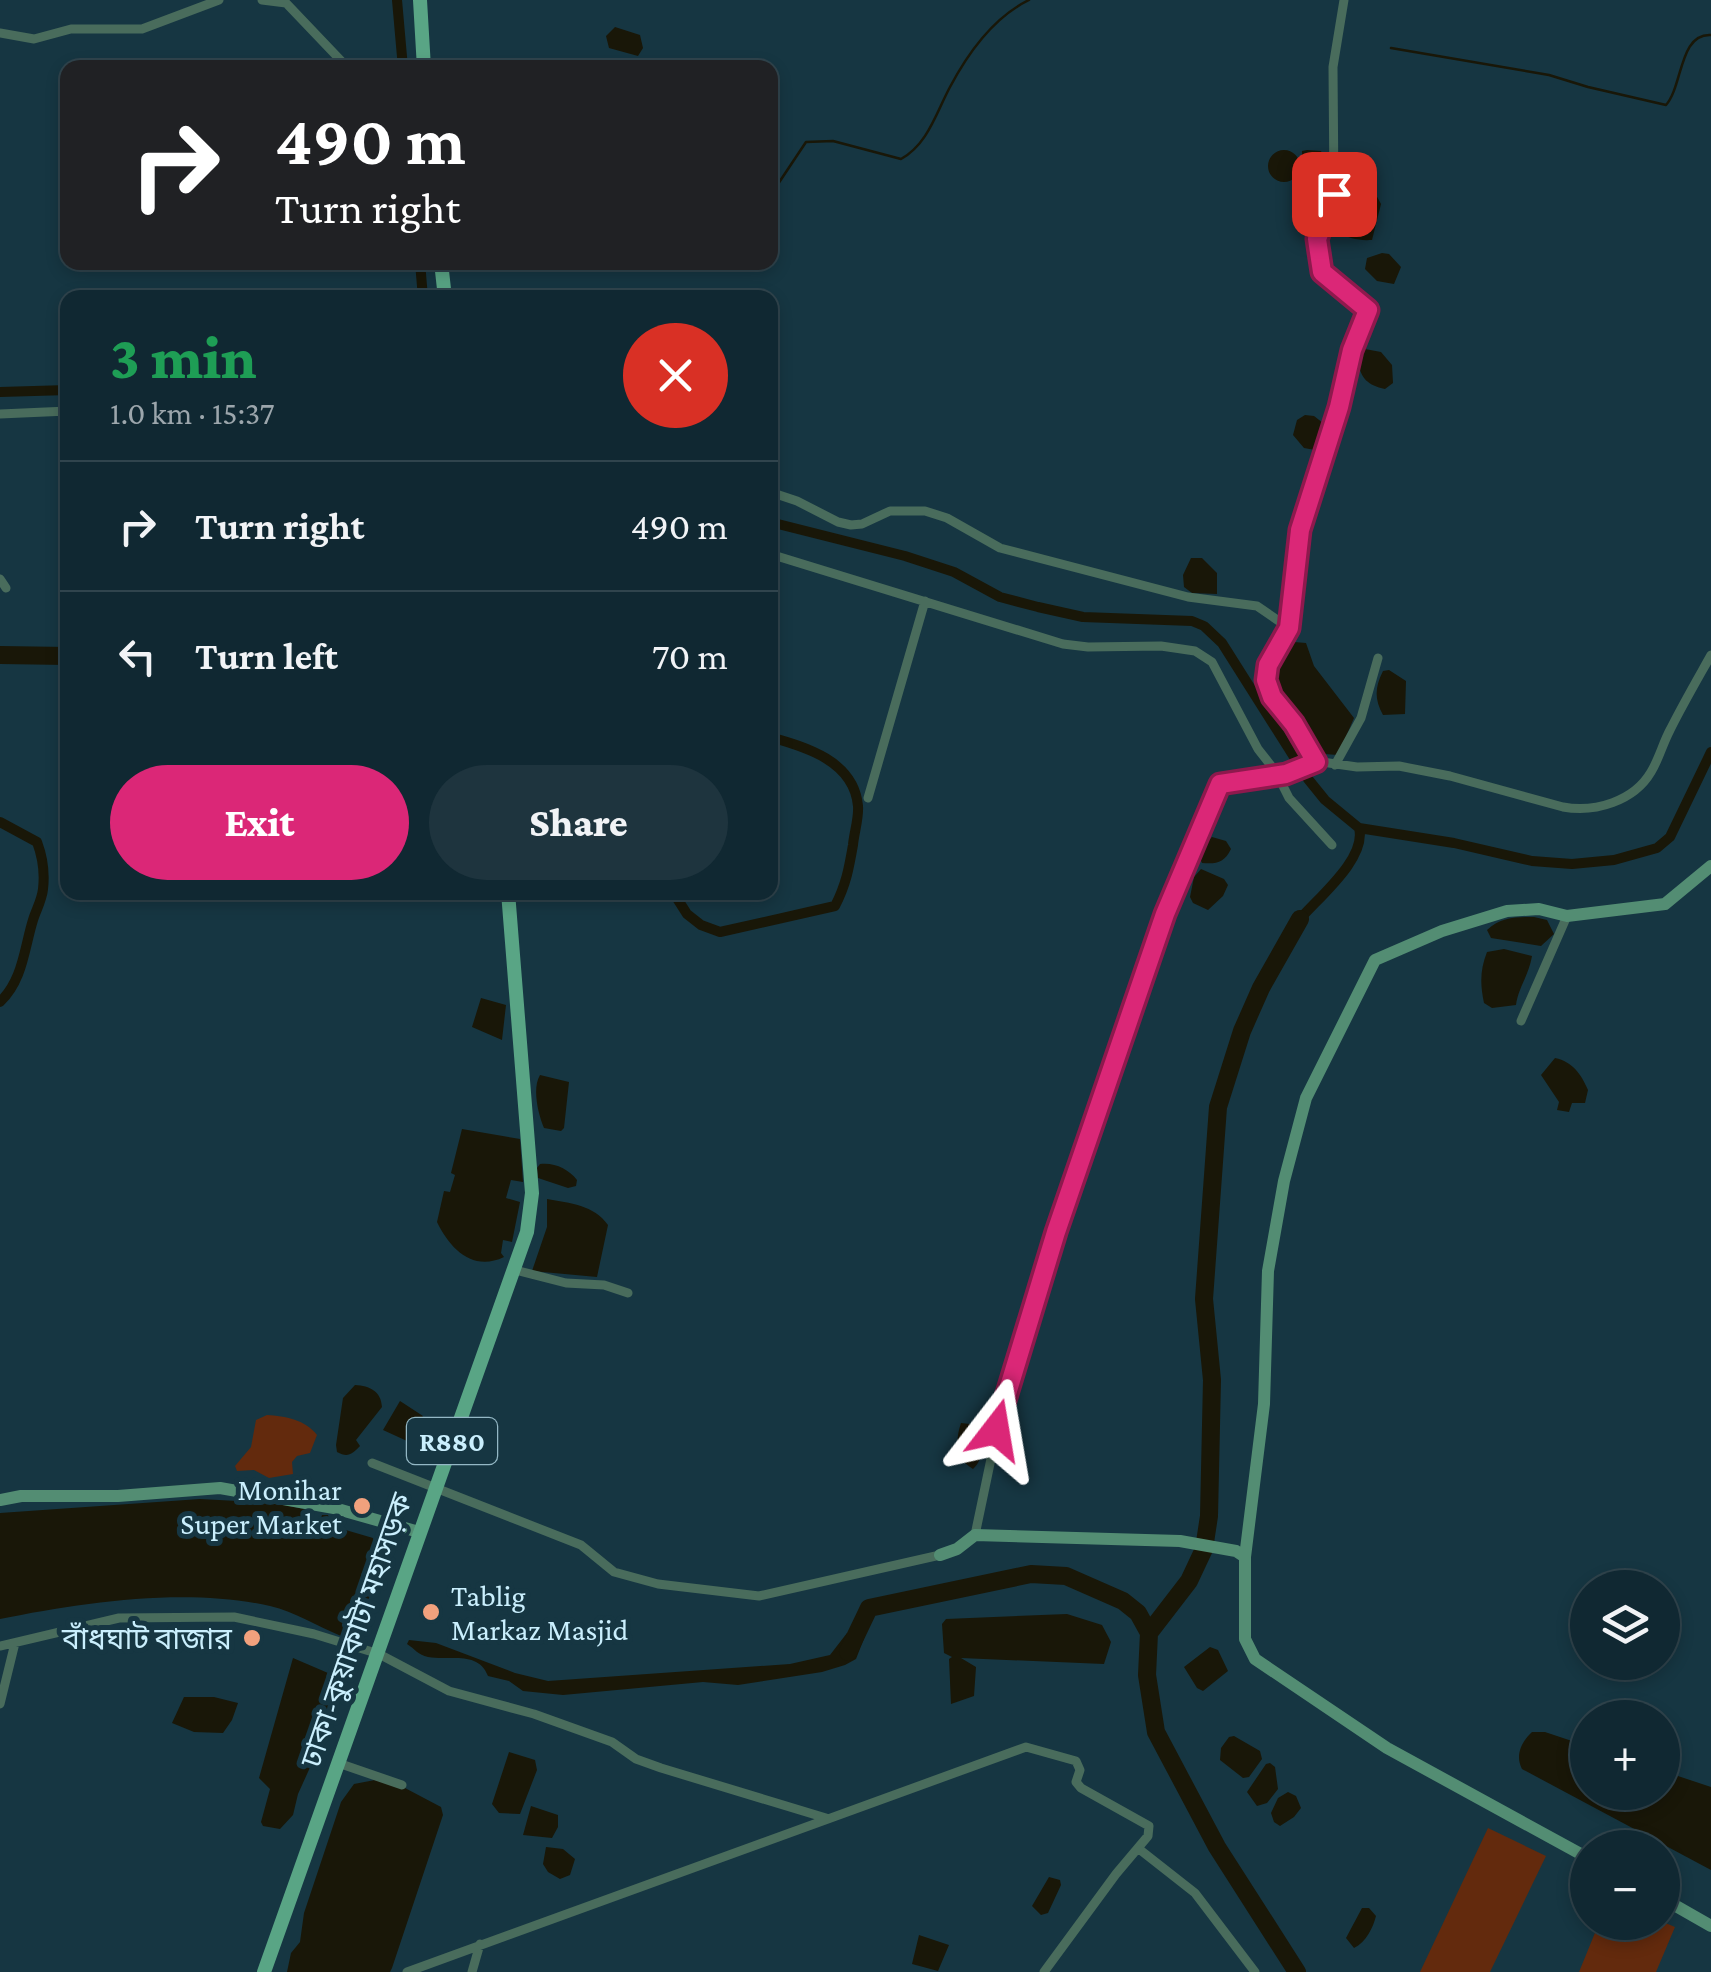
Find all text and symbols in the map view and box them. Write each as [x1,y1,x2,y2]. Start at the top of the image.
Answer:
icon: right [110,100,240,230]
text: 490 m [275,101,466,179]
pin [1292,152,1377,237]
icon: arrive [1307,167,1362,222]
text: Turn right [275,183,460,233]
button: close [623,323,728,428]
text: 3 min [110,324,256,391]
text: 1.0 km · 15:37 [110,395,275,431]
icon: right [110,499,165,554]
text: Turn right [195,505,364,547]
text: 490 m [631,505,728,547]
icon: left [110,629,165,684]
text: Turn left [195,635,338,677]
text: 70 m [652,635,728,677]
button: Exit [110,765,409,880]
button: Share [429,765,728,880]
position arrow [944,1378,1048,1482]
road number: R880 [407,1418,497,1464]
place label: Monihar Super Market [180,1473,343,1541]
street label: ঢাকা-কুয়াকাটা মহাসড়ক [292,1488,420,1772]
marker: Monihar Super Market [351,1495,373,1517]
map controls [1570,1570,1680,1940]
button: layers [1570,1570,1680,1680]
place label: Tablig Markaz Masjid [451,1579,628,1647]
marker: Tablig Markaz Masjid [420,1601,442,1623]
place label: বাঁধঘাট বাজার [61,1621,233,1655]
marker: বাঁধঘাট বাজার [241,1627,263,1649]
button: + [1570,1700,1680,1810]
button: − [1570,1830,1680,1940]

